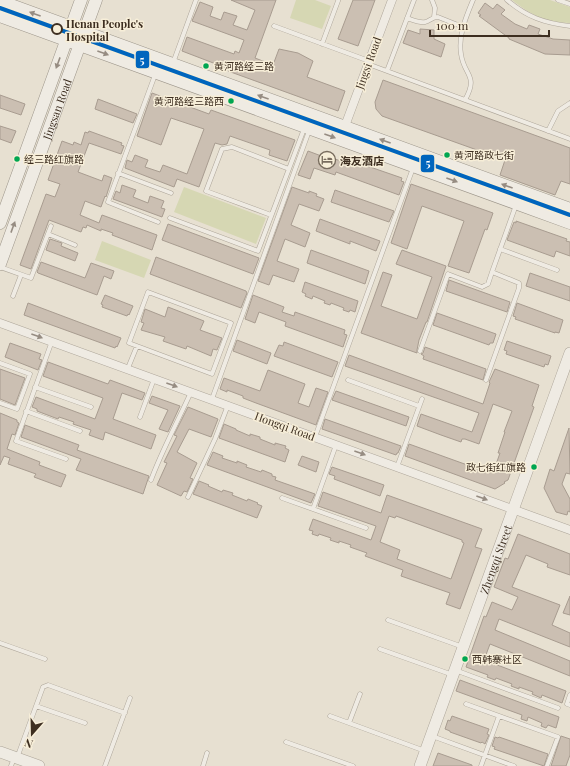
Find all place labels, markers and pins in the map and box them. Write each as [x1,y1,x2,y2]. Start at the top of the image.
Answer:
place label: Henan People's Hospital [66,16,143,44]
marker: Henan People's Hospital [51,23,63,35]
place label: 黄河路经三路 [214,59,274,73]
marker: 黄河路经三路 [201,61,211,71]
place label: 黄河路经三路西 [154,94,224,108]
marker: 黄河路经三路西 [226,96,236,106]
place label: 黄河路政七街 [454,148,514,162]
hotel icon: 海友酒店 [317,150,337,170]
marker: 黄河路政七街 [442,150,452,160]
place label: 经三路红旗路 [24,152,84,166]
place label: 海友酒店 [340,153,384,168]
marker: 经三路红旗路 [12,154,22,164]
place label: 政七街红旗路 [466,460,526,474]
marker: 政七街红旗路 [529,462,539,472]
place label: 西韩寨社区 [472,652,522,666]
marker: 西韩寨社区 [460,654,470,664]

